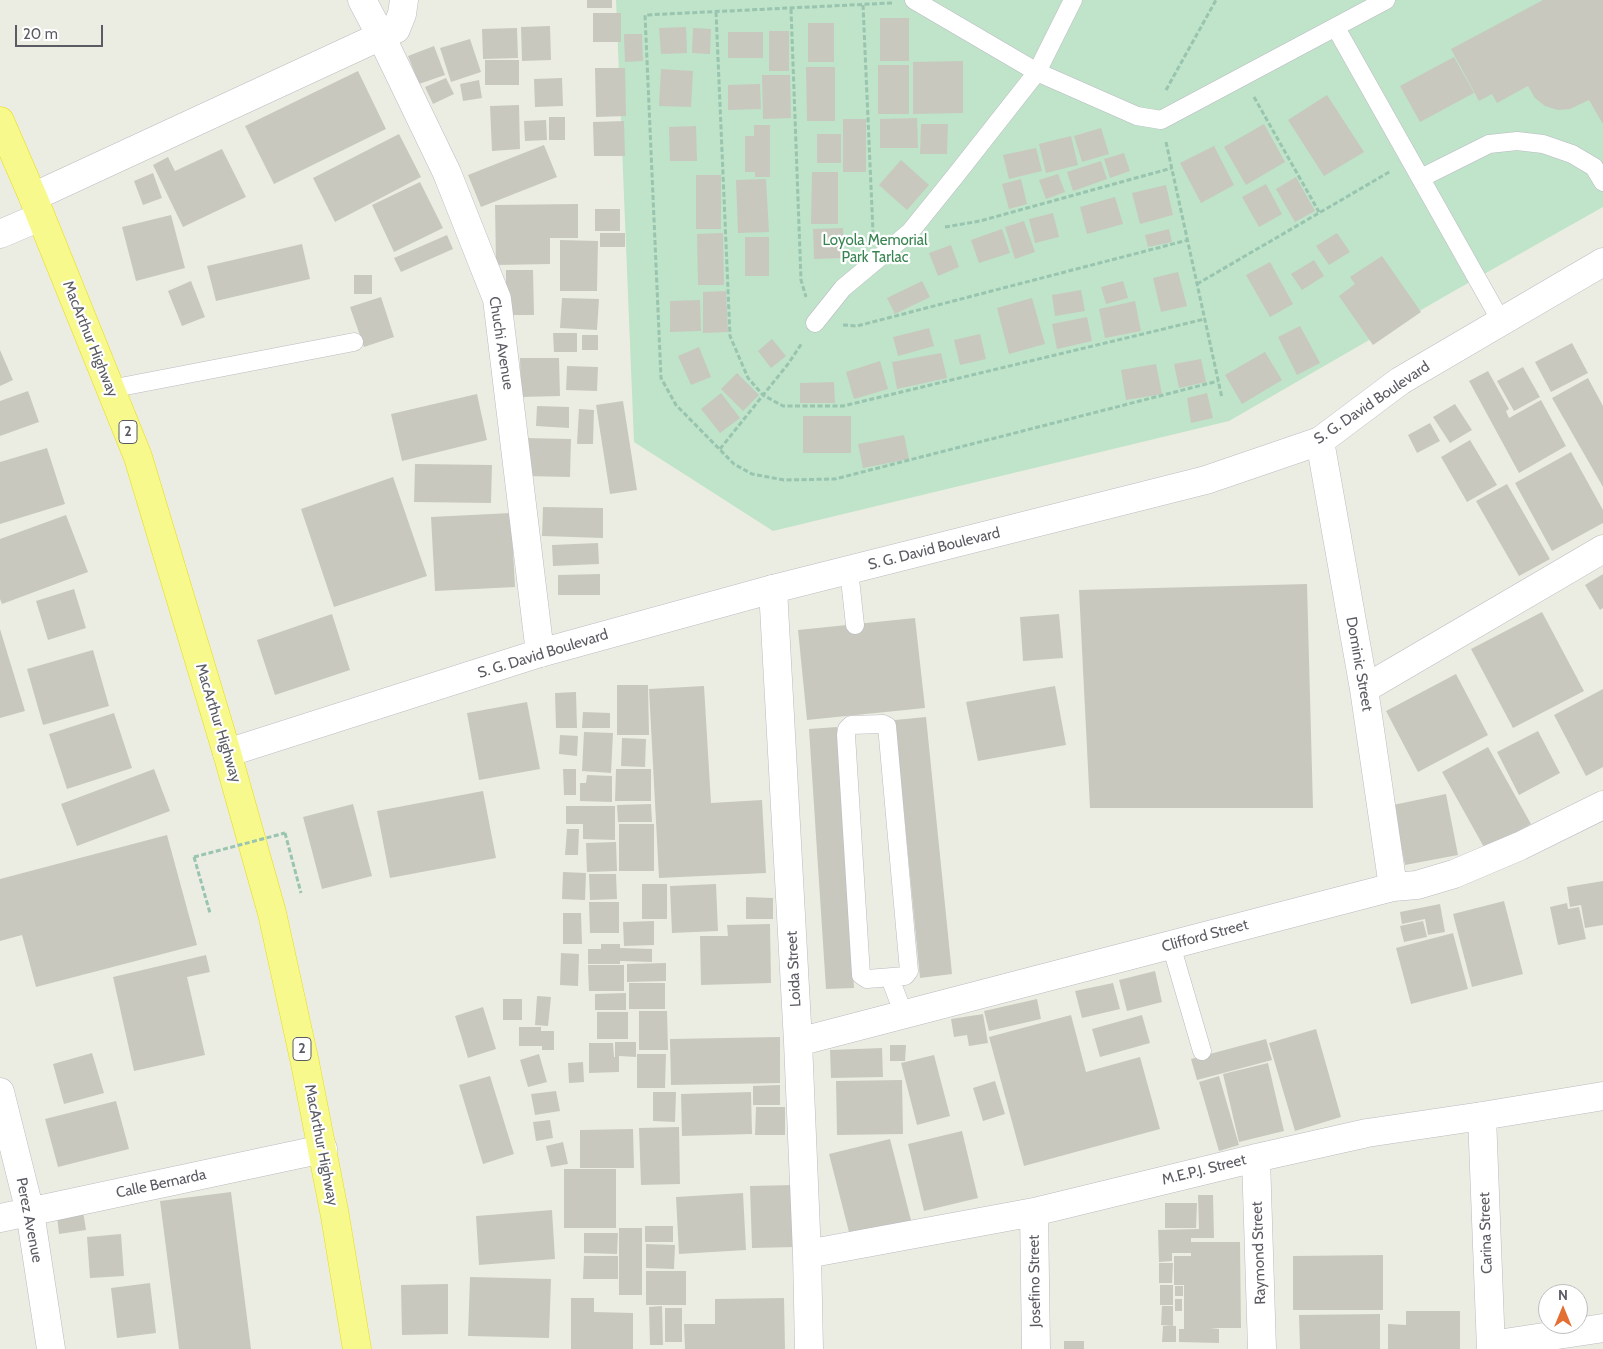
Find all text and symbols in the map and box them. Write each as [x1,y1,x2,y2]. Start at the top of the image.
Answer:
scale bar [18,15,105,47]
text: 20 m [23,25,58,43]
park label: Loyola Memorial Park Tarlac [823,232,927,267]
street label: MacArthur Highway [58,278,122,400]
street label: Chuchi Avenue [485,295,517,391]
street label: S. G. David Boulevard [1311,358,1433,448]
road number: 2 [119,421,137,444]
street label: S. G. David Boulevard [866,524,1002,574]
street label: Dominic Street [1342,615,1376,713]
street label: S. G. David Boulevard [476,626,610,682]
street label: MacArthur Highway [191,661,245,785]
street label: Clifford Street [1160,916,1250,956]
street label: Loida Street [783,930,805,1008]
road number: 2 [293,1038,311,1060]
street label: MacArthur Highway [300,1083,342,1207]
street label: M.E.P.J. Street [1160,1151,1248,1189]
street label: Calle Bernarda [114,1166,208,1202]
street label: Perez Avenue [12,1176,46,1264]
street label: Carina Street [1476,1192,1496,1274]
street label: Raymond Street [1248,1201,1270,1305]
street label: Josefino Street [1025,1235,1045,1327]
north arrow [1538,1284,1588,1334]
text: N [1558,1286,1568,1304]

